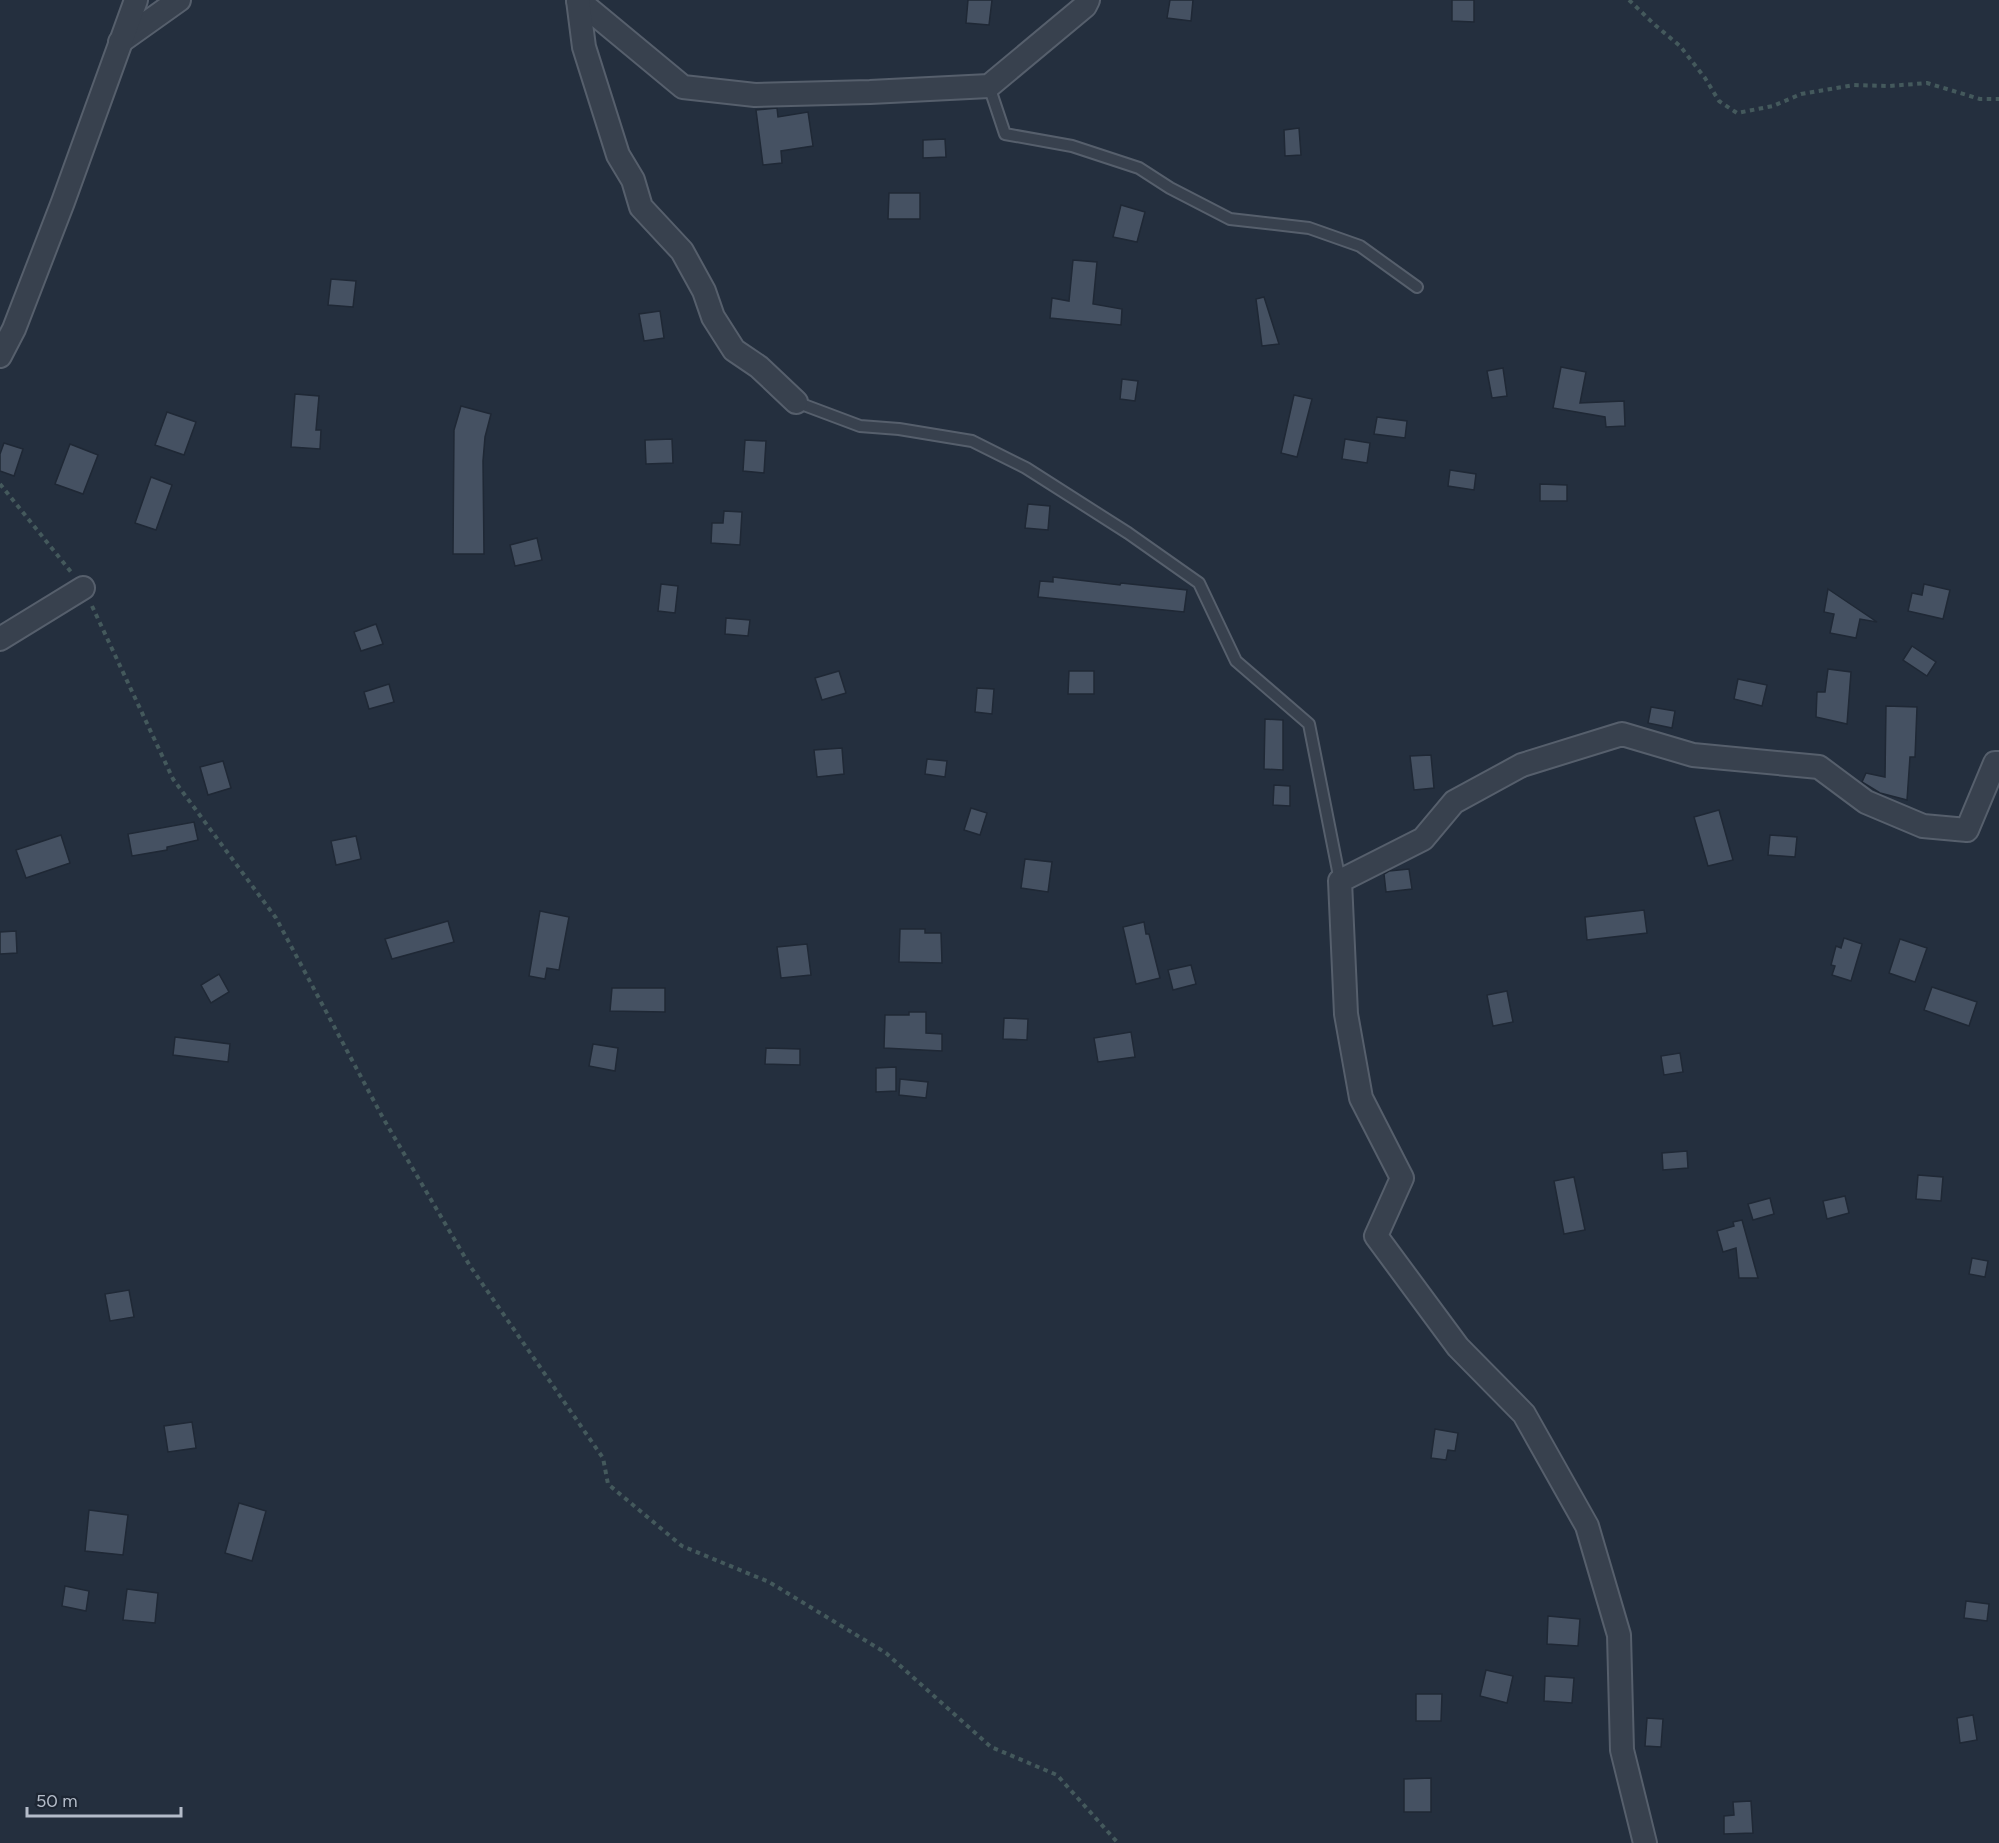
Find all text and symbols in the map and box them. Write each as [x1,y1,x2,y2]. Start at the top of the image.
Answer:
scale bar [27,1780,182,1818]
text: 50 m [36,1790,78,1812]

